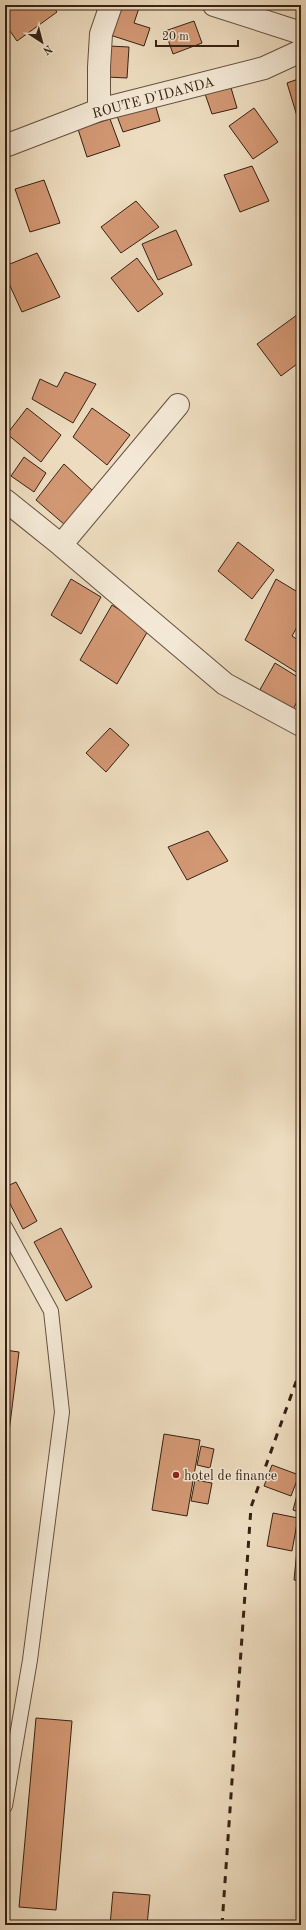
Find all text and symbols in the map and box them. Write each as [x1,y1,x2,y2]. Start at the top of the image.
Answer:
north arrow [22,22,62,62]
scale bar [156,22,238,48]
text: 20 m [162,31,189,43]
text: N [40,42,54,56]
street label: ROUTE D'IDANDA [91,75,216,121]
place label: hotel de finance [184,1469,277,1483]
marker: hotel de finance [171,1470,181,1480]

